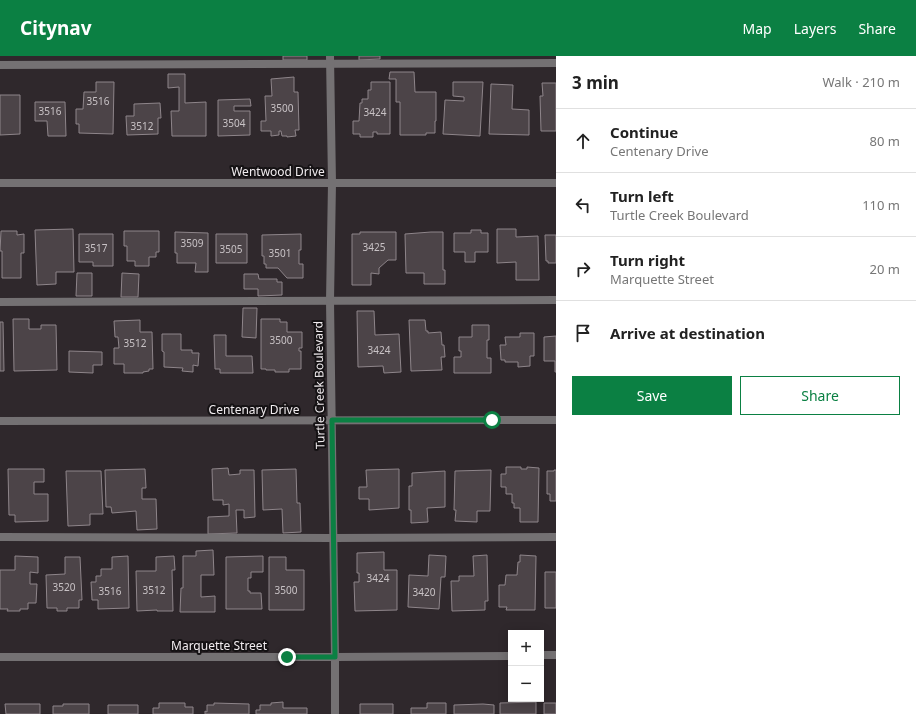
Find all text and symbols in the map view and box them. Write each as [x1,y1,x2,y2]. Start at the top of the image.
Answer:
text: Citynav [20,15,92,41]
text: Map [743,19,772,38]
text: Layers [794,19,836,38]
text: Share [858,19,896,38]
text: 3 min [572,71,619,94]
text: Walk · 210 m [822,73,900,91]
house number: 3516 [87,94,110,108]
house number: 3500 [271,101,294,115]
house number: 3516 [39,104,62,118]
house number: 3424 [364,105,387,119]
house number: 3504 [223,116,246,130]
house number: 3512 [131,119,154,133]
text: Continue [610,122,678,142]
icon: ahead [572,130,594,152]
text: 80 m [870,132,900,150]
text: Centenary Drive [610,142,708,160]
street label: Wentwood Drive [231,163,325,180]
text: Turn left [610,186,674,206]
icon: left [572,194,594,216]
text: 110 m [862,196,900,214]
text: Turtle Creek Boulevard [610,206,749,224]
house number: 3509 [181,236,204,250]
house number: 3425 [363,240,386,254]
house number: 3517 [85,241,108,255]
house number: 3505 [220,242,243,256]
house number: 3501 [269,246,291,260]
text: Turn right [610,250,685,270]
icon: right [572,258,594,280]
text: 20 m [870,260,900,278]
text: Marquette Street [610,270,714,288]
street label: Turtle Creek Boulevard [309,321,329,449]
icon: arrive [572,322,594,344]
text: Arrive at destination [610,323,765,343]
house number: 3500 [270,333,293,347]
house number: 3512 [124,336,147,350]
house number: 3424 [368,343,391,357]
button: Save [572,376,732,415]
button: Share [740,376,900,415]
street label: Centenary Drive [209,401,300,418]
route start [483,411,501,429]
house number: 3424 [367,571,390,585]
house number: 3520 [53,580,76,594]
house number: 3512 [143,583,166,597]
house number: 3500 [275,583,298,597]
house number: 3516 [99,584,122,598]
house number: 3420 [413,585,436,599]
map controls [508,630,544,702]
button: + [508,630,544,666]
street label: Marquette Street [171,637,268,654]
route end [278,648,296,666]
button: − [508,666,544,702]

